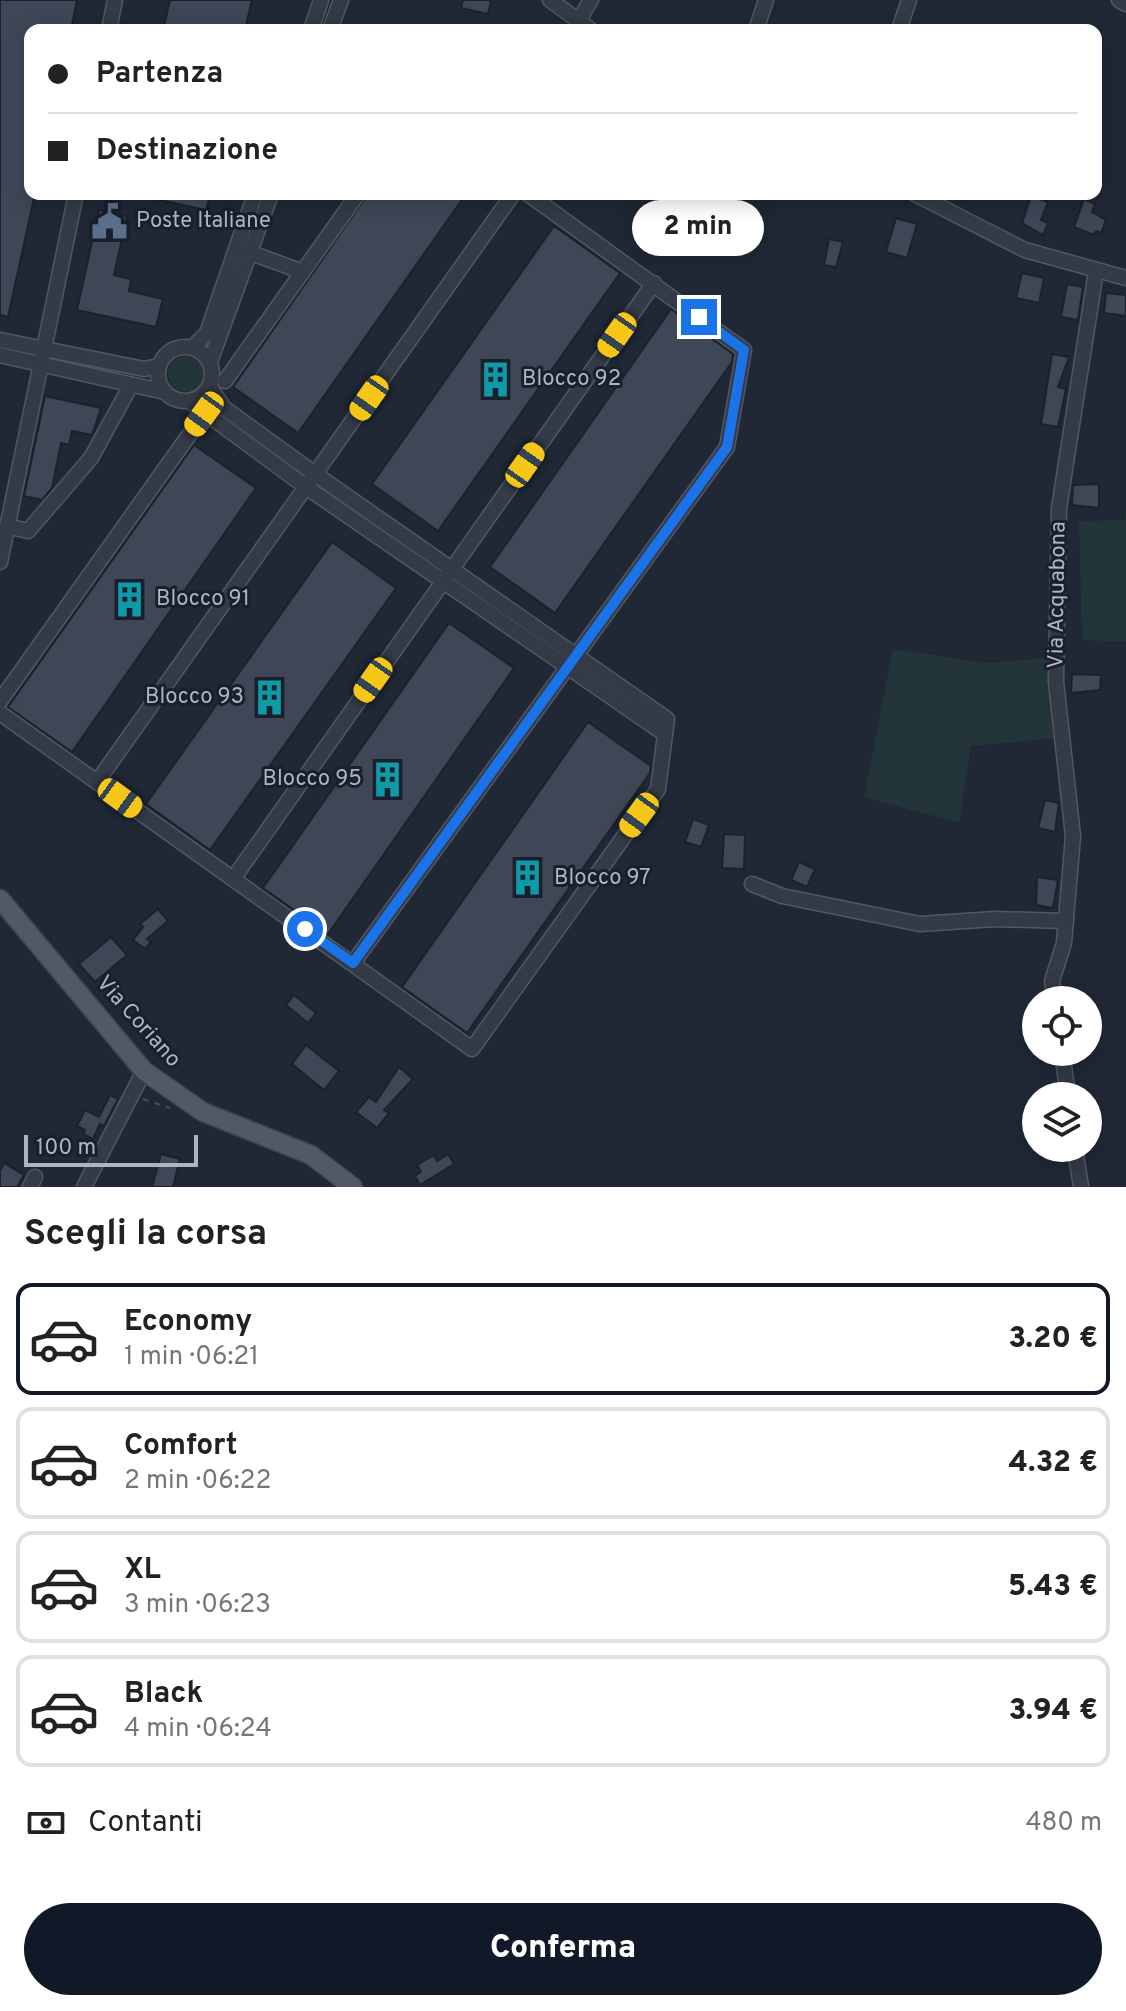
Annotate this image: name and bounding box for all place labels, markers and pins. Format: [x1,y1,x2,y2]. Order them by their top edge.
public building icon: Poste Italiane [91,202,129,240]
place label: Poste Italiane [136,208,271,235]
building icon: Blocco 92 [477,360,515,398]
place label: Blocco 92 [522,366,621,393]
building icon: Blocco 91 [111,580,149,618]
place label: Blocco 91 [156,586,250,613]
building icon: Blocco 93 [251,678,289,716]
place label: Blocco 93 [145,684,244,711]
building icon: Blocco 95 [369,760,407,798]
place label: Blocco 95 [263,766,362,793]
building icon: Blocco 97 [509,859,547,897]
place label: Blocco 97 [554,865,651,892]

